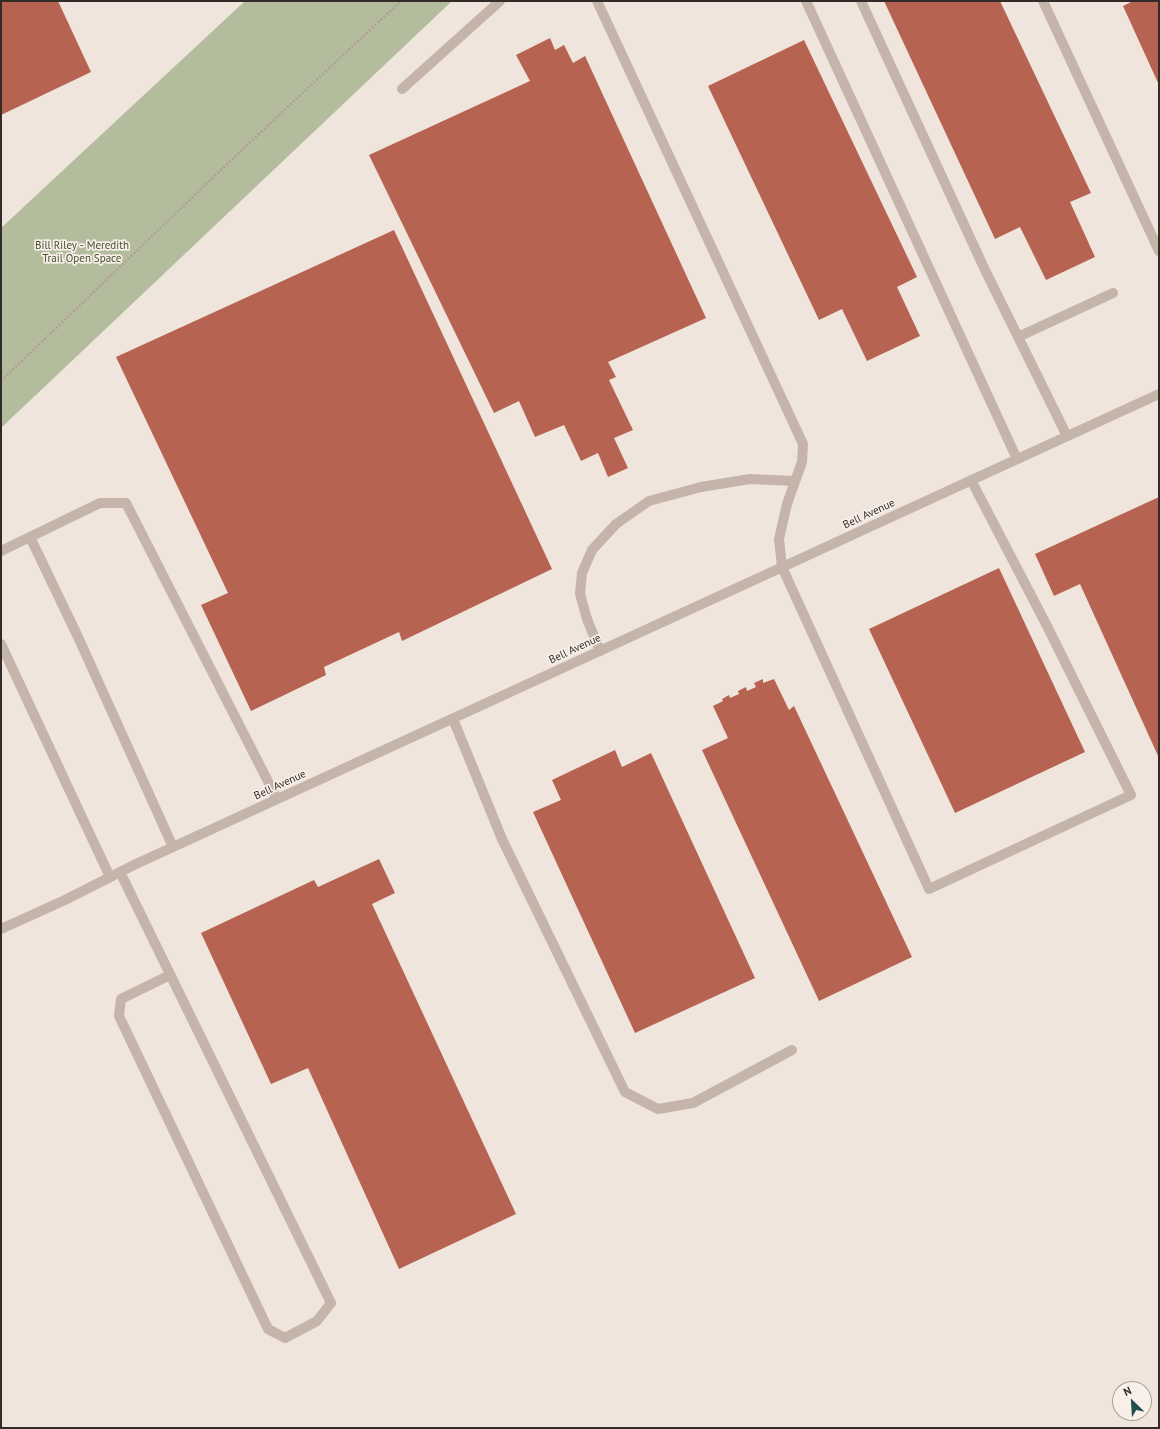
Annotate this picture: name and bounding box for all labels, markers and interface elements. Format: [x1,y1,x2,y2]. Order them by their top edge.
park label: Bill Riley - Meredith Trail Open Space [35,239,129,265]
street label: Bell Avenue [841,496,897,532]
street label: Bell Avenue [547,631,603,667]
street label: Bell Avenue [252,767,308,803]
north arrow [1112,1381,1152,1421]
text: N [1121,1383,1134,1399]

